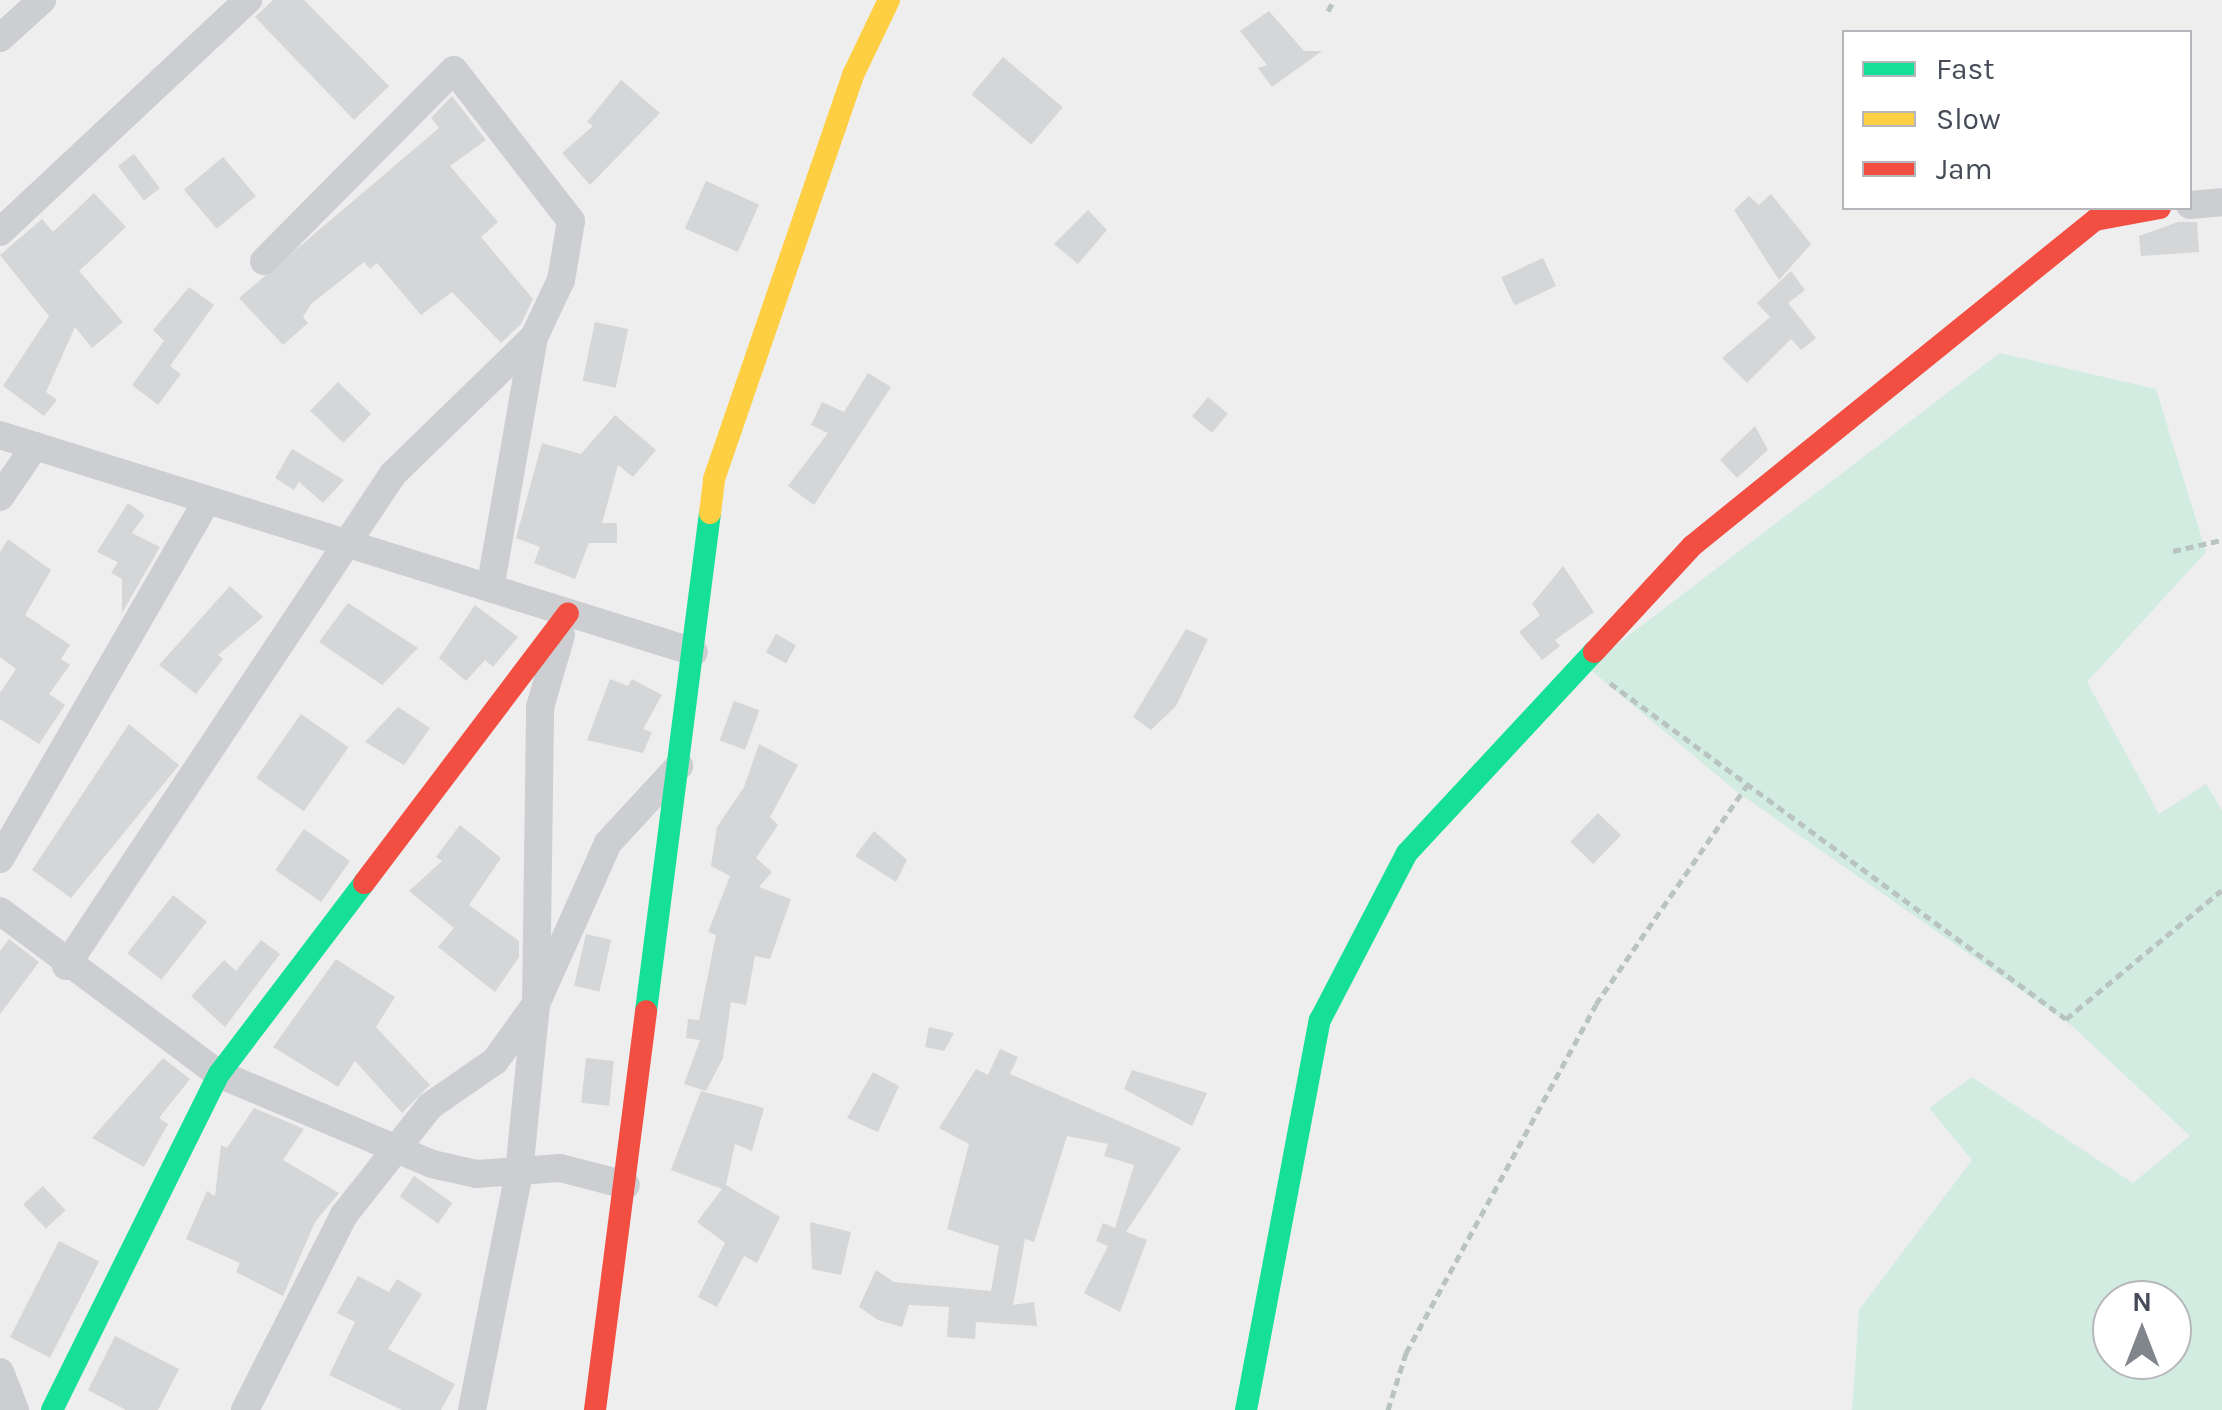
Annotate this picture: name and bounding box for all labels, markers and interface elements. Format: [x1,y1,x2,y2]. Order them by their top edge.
legend [1842,30,2192,210]
text: Fast [1936,51,1995,87]
text: Slow [1936,101,2001,137]
text: Jam [1936,151,1993,187]
north arrow [2092,1280,2192,1380]
text: N [2132,1285,2152,1318]

